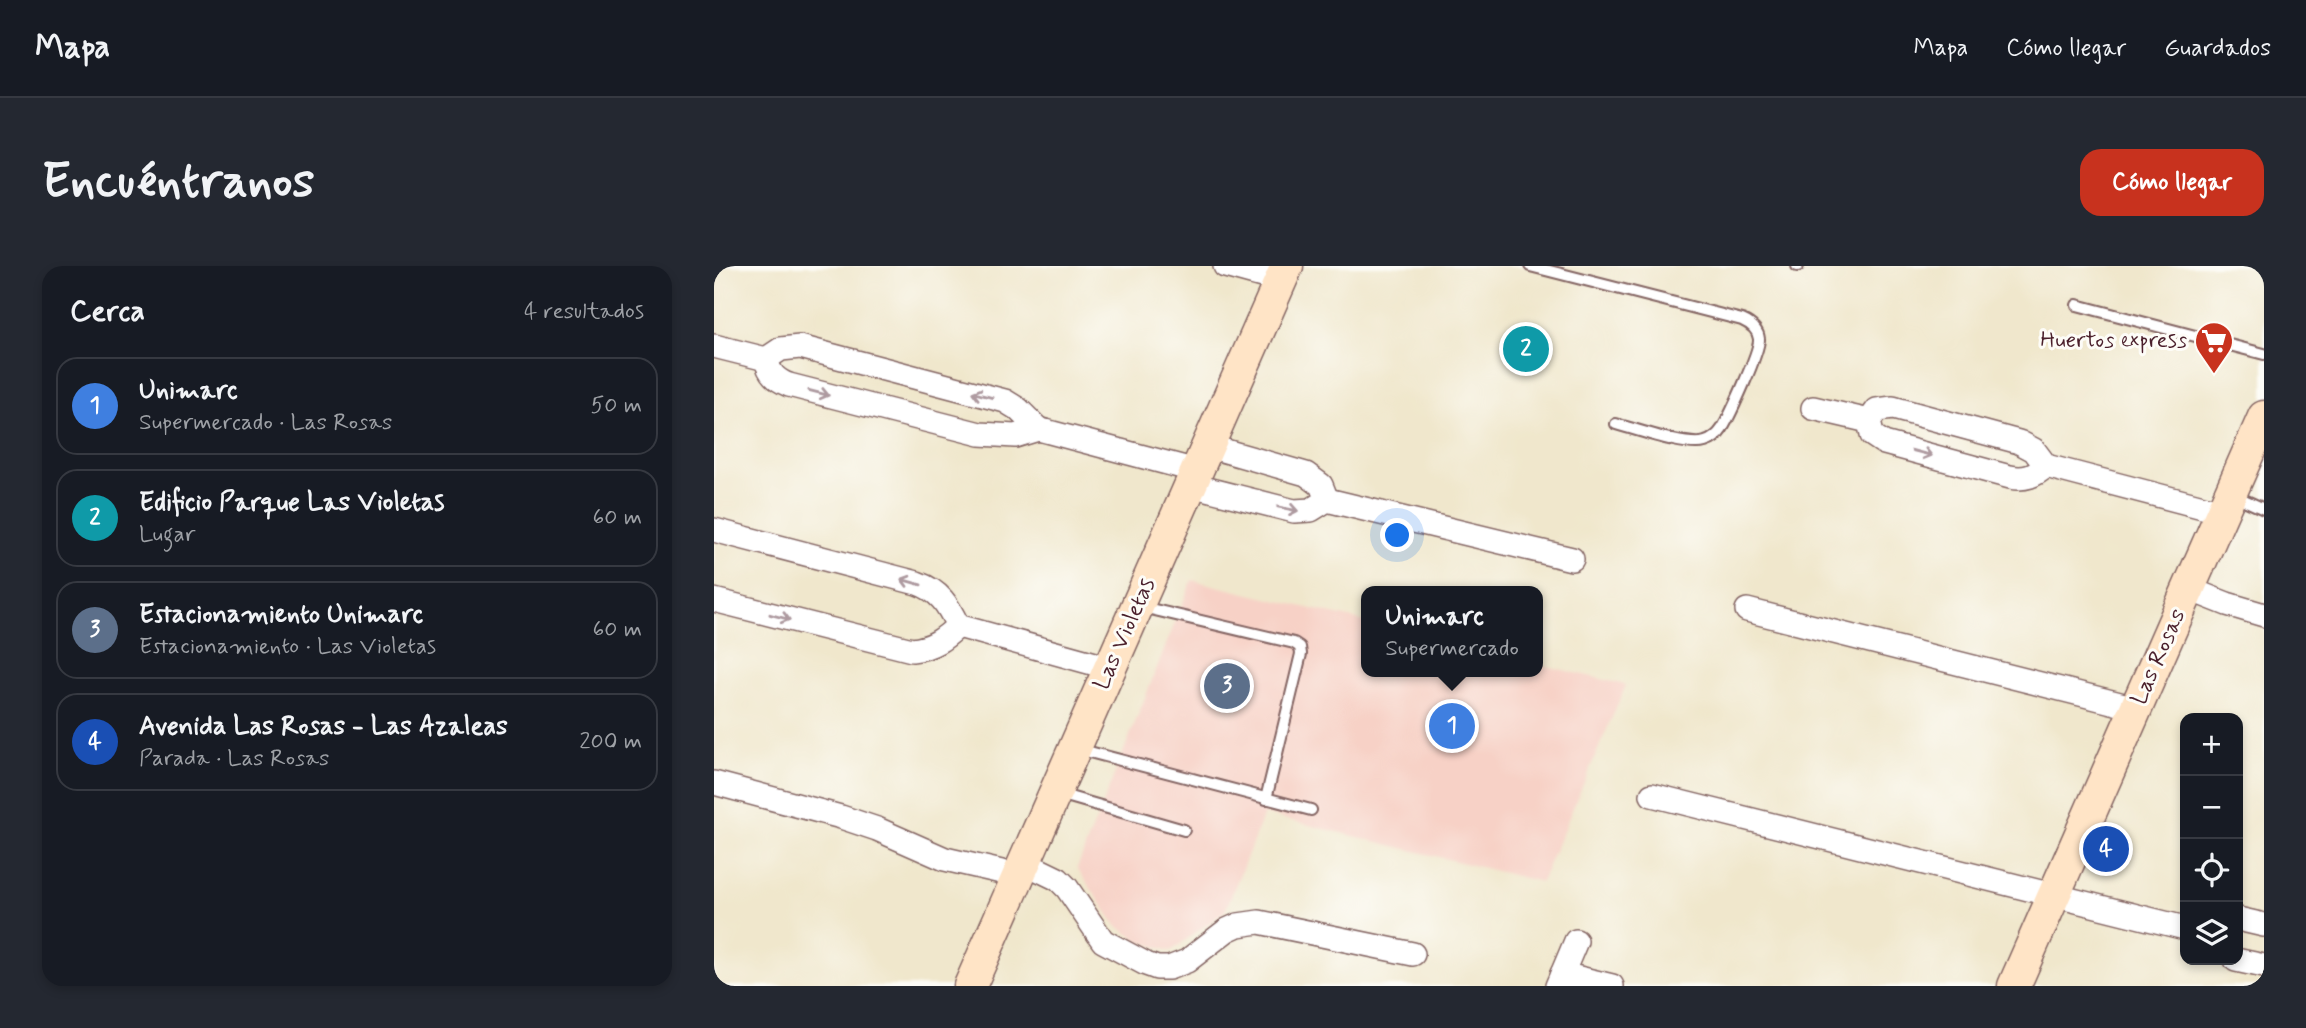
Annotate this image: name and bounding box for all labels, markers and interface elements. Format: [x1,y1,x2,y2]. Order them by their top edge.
text: Mapa [35,26,110,70]
text: Mapa [1913,33,1968,64]
text: Cómo llegar [2006,33,2126,64]
text: Guardados [2164,33,2271,64]
button: Cómo llegar [2080,149,2264,216]
text: Encuéntranos [42,150,314,215]
text: Cerca [70,292,145,331]
text: 4 resultados [524,297,644,327]
supermarket icon: Huertos express [2193,320,2235,375]
pin: 2 [1503,323,1549,375]
place label: Huertos express [2040,326,2187,356]
text: Unimarc [139,374,238,408]
one-way arrow [807,387,830,400]
one-way arrow [971,387,993,400]
text: 1 [90,391,100,421]
text: 50 m [591,391,642,421]
text: Supermercado · Las Rosas [139,408,392,438]
one-way arrow [1911,448,1933,461]
text: Edificio Parque Las Violetas [139,486,444,520]
text: 2 [89,503,101,533]
text: 60 m [593,503,642,533]
one-way arrow [1276,503,1299,517]
your location [1380,518,1414,552]
text: Lugar [139,520,196,550]
street label: Las Violetas [1087,573,1163,695]
one-way arrow [900,574,922,587]
popup [1361,586,1543,677]
text: Estacionamiento Unimarc [139,598,423,632]
text: Unimarc [1385,600,1484,634]
street label: Las Rosas [2125,604,2193,710]
one-way arrow [768,611,791,624]
text: 3 [90,615,100,645]
text: 60 m [593,615,642,645]
text: Estacionamiento · Las Violetas [139,632,436,662]
text: Supermercado [1385,634,1519,664]
pin: 3 [1204,660,1250,712]
pin: 1 [1429,700,1475,752]
text: Avenida Las Rosas - Las Azaleas [139,710,508,744]
map controls [2180,713,2243,965]
button: + [2180,713,2243,776]
text: 4 [88,727,102,757]
text: 200 m [579,727,642,757]
text: Parada · Las Rosas [139,744,329,774]
button: − [2180,776,2243,839]
pin: 4 [2083,823,2129,875]
button: locate [2180,839,2243,902]
button: layers [2180,902,2243,965]

